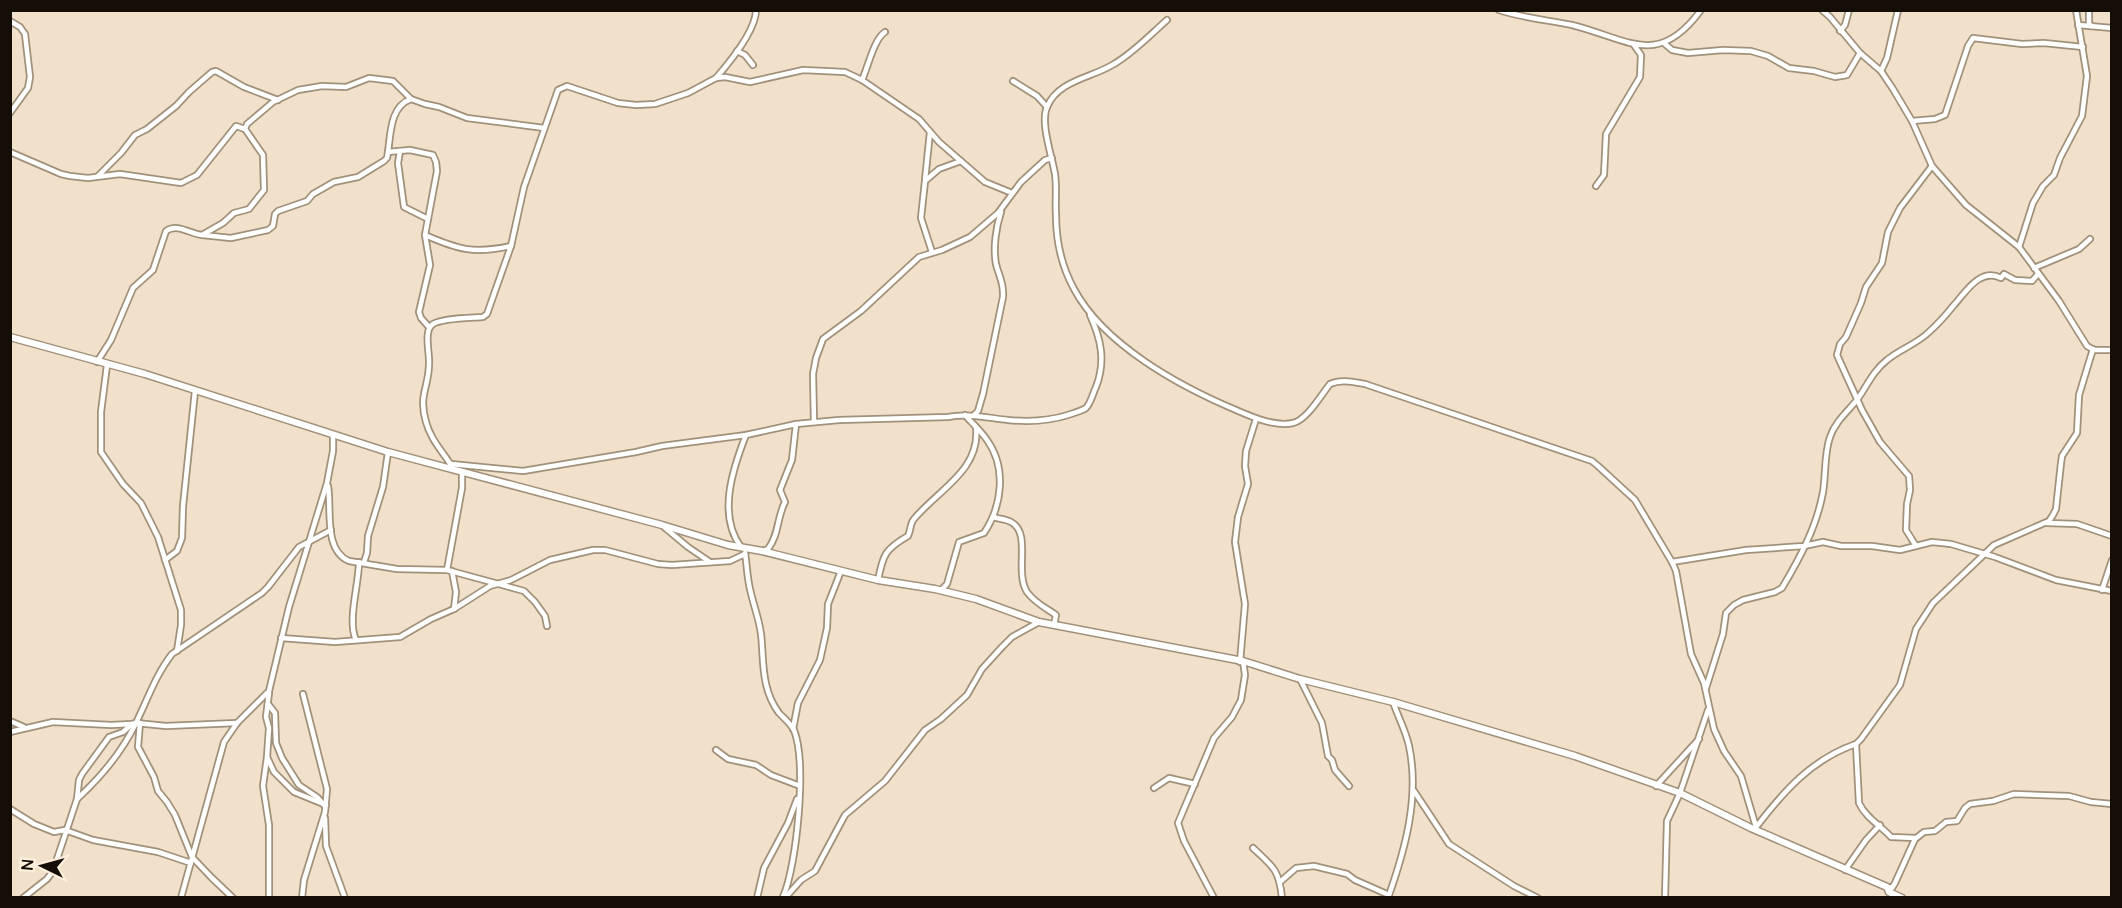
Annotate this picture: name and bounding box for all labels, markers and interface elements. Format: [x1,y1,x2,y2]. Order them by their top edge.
north arrow [12,836,72,896]
text: N [16,858,39,871]

